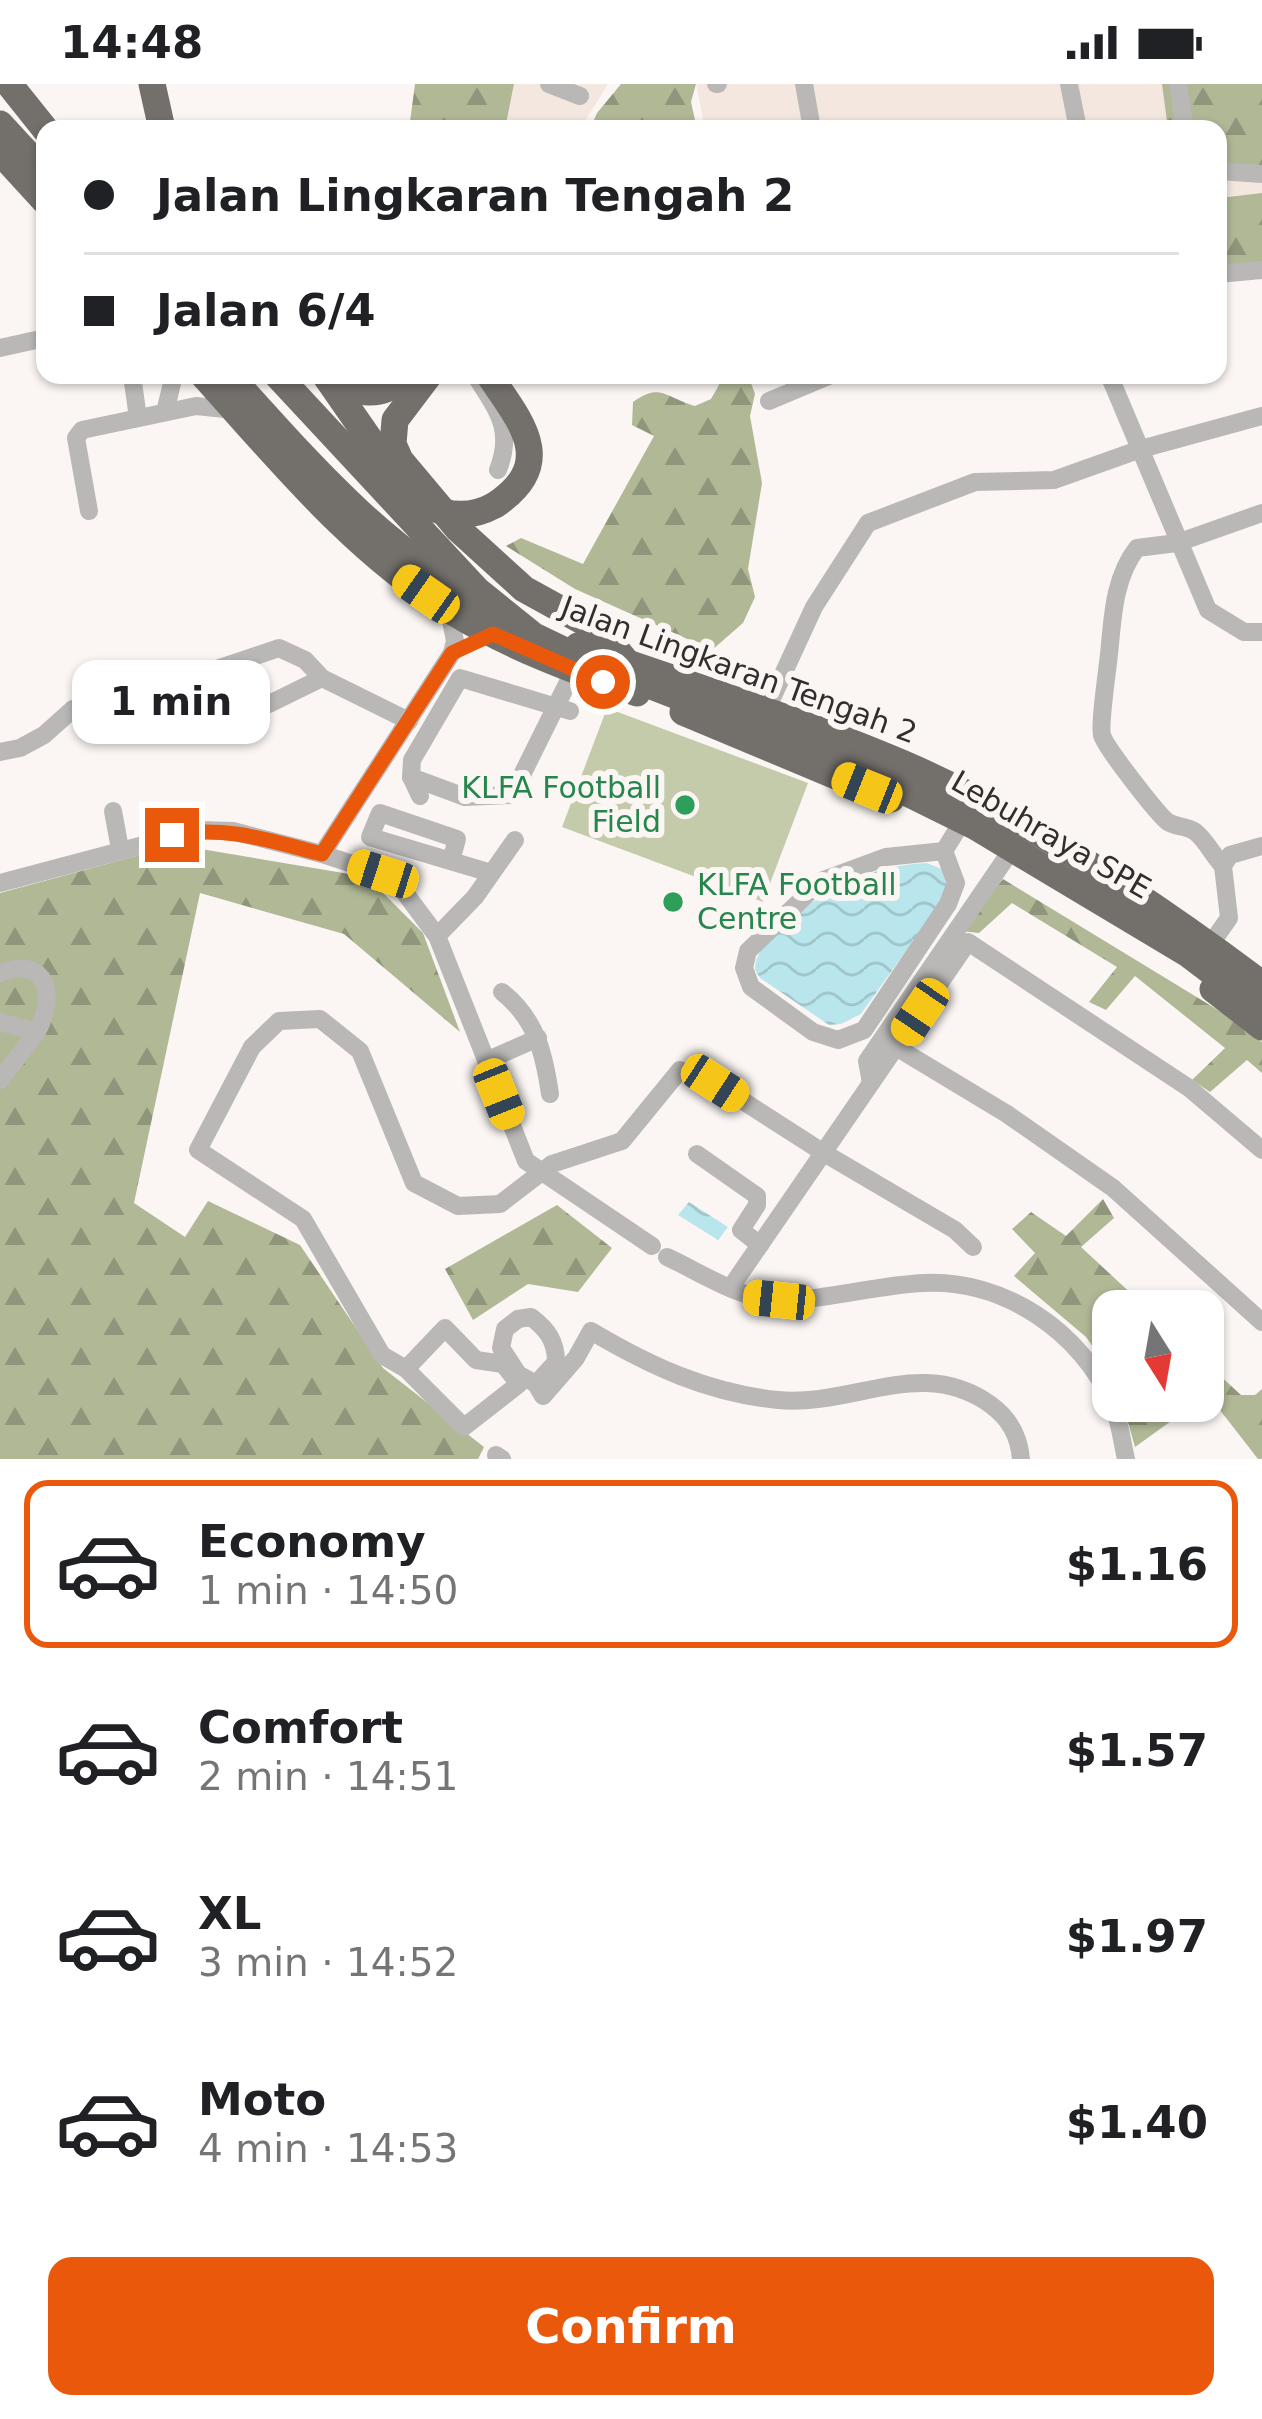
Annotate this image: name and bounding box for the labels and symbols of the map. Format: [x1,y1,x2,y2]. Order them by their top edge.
car [386,559,466,629]
street label: Jalan Lingkaran Tengah 2 [555,588,922,750]
route start [576,655,630,709]
callout: 1 min [73,661,271,745]
car [827,758,907,818]
street label: Lebuhraya SPE [945,763,1157,906]
place label: KLFA Football Field [461,770,661,839]
marker: KLFA Football Field [672,792,698,818]
route end [145,808,199,862]
car [343,846,423,902]
place label: KLFA Football Centre [697,867,897,936]
marker: KLFA Football Centre [660,889,686,915]
car [885,972,955,1052]
car [675,1048,755,1118]
car [469,1054,529,1134]
car [741,1278,817,1322]
north arrow [1092,1290,1224,1422]

